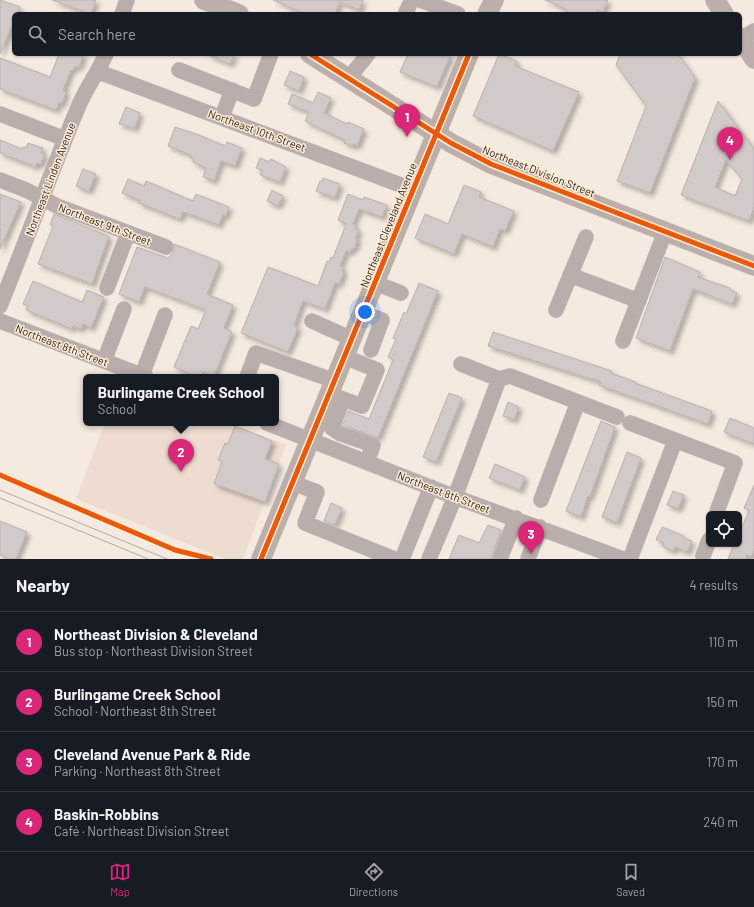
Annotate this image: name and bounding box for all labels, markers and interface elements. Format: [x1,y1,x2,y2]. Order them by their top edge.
search box [12,12,742,56]
icon: search [26,23,48,45]
text: Search here [58,25,136,43]
pin: 1 [394,104,420,137]
street label: Northeast 10th Street [207,106,307,154]
street label: Northeast Linden Avenue [22,120,78,237]
pin: 4 [717,127,743,160]
street label: Northeast Division Street [481,142,597,200]
street label: Northeast Cleveland Avenue [357,161,419,289]
street label: Northeast 9th Street [57,200,153,248]
your location [355,302,375,322]
street label: Northeast 8th Street [14,321,110,369]
popup [83,374,279,426]
text: Burlingame Creek School [98,383,264,401]
text: School [98,401,136,417]
pin: 2 [168,439,194,472]
street label: Northeast 8th Street [396,468,492,516]
map controls [706,511,742,547]
button: locate [706,511,742,547]
pin: 3 [518,521,544,554]
text: Nearby [16,575,70,595]
text: 4 results [690,577,738,593]
text: Northeast Division & Cleveland [54,625,258,643]
text: 1 [27,634,31,650]
text: 110 m [708,634,738,650]
text: Bus stop · Northeast Division Street [54,643,253,659]
text: Burlingame Creek School [54,685,220,703]
text: 2 [25,694,33,710]
text: 150 m [706,694,738,710]
text: School · Northeast 8th Street [54,703,216,719]
text: Cleveland Avenue Park & Ride [54,745,250,763]
text: 3 [25,754,33,770]
text: 170 m [707,754,738,770]
text: Parking · Northeast 8th Street [54,763,221,779]
text: Baskin-Robbins [54,805,159,823]
text: 4 [25,814,33,830]
text: 240 m [703,814,738,830]
text: Café · Northeast Division Street [54,823,229,839]
tab: Map [109,861,131,898]
tab: Directions [349,861,398,898]
tab: Saved [616,861,645,898]

